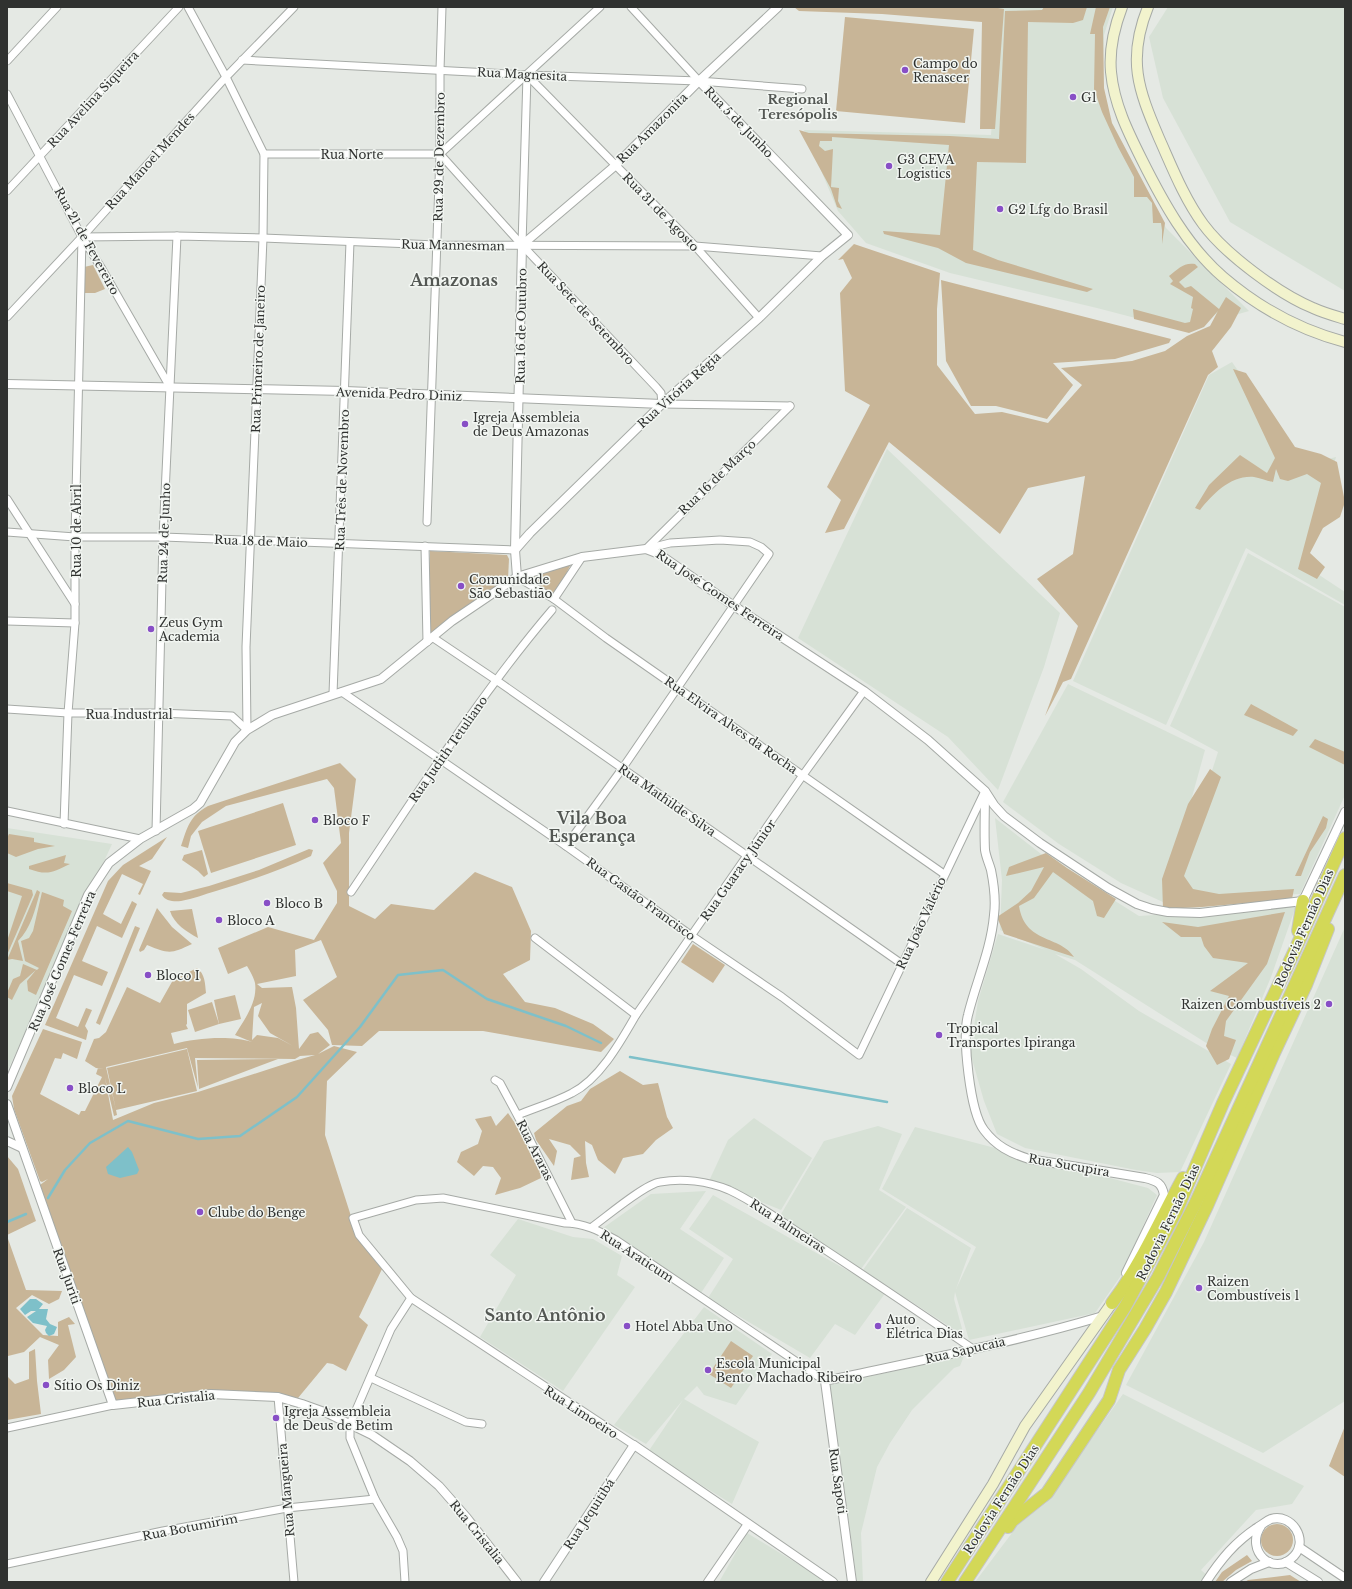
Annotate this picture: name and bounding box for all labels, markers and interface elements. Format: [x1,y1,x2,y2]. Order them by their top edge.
street label: Rua Avelina Siqueira [44,47,142,150]
place label: Campo do Renascer [913,56,978,85]
street label: Rua Magnesita [477,64,568,84]
marker: Campo do Renascer [900,65,910,75]
street label: Rua 5 de Junho [701,83,777,161]
street label: Rua Amazonita [614,89,691,166]
place label: G1 [1081,90,1097,105]
district label: Regional Teresópolis [759,91,837,123]
street label: Rua 29 de Dezembro [430,92,448,222]
marker: G1 [1068,92,1078,102]
street label: Rua Manoel Mendes [102,109,198,213]
street label: Rua Norte [321,147,384,162]
place label: G3 CEVA Logistics [897,152,955,181]
marker: G3 CEVA Logistics [884,161,894,171]
street label: Rua 31 de Agosto [620,170,702,255]
street label: Rua 21 de Fevereiro [51,185,123,297]
place label: G2 Lfg do Brasil [1008,202,1108,217]
marker: G2 Lfg do Brasil [995,204,1005,214]
street label: Rua Mannesman [401,237,505,253]
street label: Rua Sete de Setembro [534,258,638,368]
street label: Rua 16 de Outubro [512,268,530,384]
district label: Amazonas [409,270,498,290]
street label: Rua Primeiro de Janeiro [248,284,268,433]
street label: Rua Vitória Régia [634,348,724,431]
street label: Avenida Pedro Diniz [335,384,463,404]
street label: Rua Três de Novembro [332,409,352,551]
place label: Igreja Assembleia de Deus Amazonas [473,410,589,439]
marker: Igreja Assembleia de Deus Amazonas [460,419,470,429]
street label: Rua 16 de Março [675,436,759,518]
street label: Rua 24 de Junho [155,482,173,584]
street label: Rua 10 de Abril [69,484,84,578]
street label: Rua 18 de Maio [214,532,308,550]
street label: Rua José Gomes Ferreira [653,546,787,644]
place label: Comunidade São Sebastião [469,572,553,601]
marker: Comunidade São Sebastião [456,581,466,591]
place label: Zeus Gym Academia [158,615,223,644]
marker: Zeus Gym Academia [146,624,156,634]
street label: Rua Elvira Alves da Rocha [662,673,801,777]
street label: Rua Judith Tetuliano [406,693,491,805]
street label: Rua Industrial [85,707,173,722]
street label: Rua Mathilde Silva [615,761,719,840]
district label: Vila Boa Esperança [548,808,636,846]
place label: Bloco F [323,813,370,828]
marker: Bloco F [310,815,320,825]
street label: Rua Guaracy Júnior [697,816,779,924]
street label: Rua Gastão Francisco [583,854,699,944]
street label: Rodovia Fernão Dias [1271,867,1337,989]
street label: Rua João Valério [893,874,949,972]
street label: Rua José Gomes Ferreira [25,888,99,1034]
place label: Bloco B [275,896,323,911]
marker: Bloco B [262,898,272,908]
place label: Bloco A [227,913,275,928]
marker: Bloco A [214,915,224,925]
place label: Bloco I [156,968,200,983]
marker: Bloco I [143,970,153,980]
place label: Raizen Combustíveis 2 [1181,997,1321,1012]
marker: Raizen Combustíveis 2 [1324,999,1334,1009]
place label: Tropical Transportes Ipiranga [947,1021,1076,1050]
marker: Tropical Transportes Ipiranga [934,1030,944,1040]
place label: Bloco L [78,1081,126,1096]
marker: Bloco L [65,1083,75,1093]
street label: Rua Araras [513,1117,557,1183]
street label: Rua Sucupira [1027,1150,1111,1180]
street label: Rodovia Fernão Dias [1133,1161,1203,1283]
street label: Rua Palmeiras [747,1196,829,1256]
place label: Clube do Benge [208,1205,306,1220]
marker: Clube do Benge [195,1207,205,1217]
street label: Rua Araticum [597,1227,677,1285]
street label: Rua Juriti [50,1246,84,1306]
place label: Raizen Combustíveis 1 [1207,1274,1300,1303]
marker: Raizen Combustíveis 1 [1194,1283,1204,1293]
district label: Santo Antônio [485,1305,605,1325]
place label: Auto Elétrica Dias [885,1312,963,1341]
place label: Hotel Abba Uno [635,1319,733,1334]
marker: Hotel Abba Uno [622,1321,632,1331]
marker: Auto Elétrica Dias [873,1321,883,1331]
street label: Rua Sapucaia [923,1333,1007,1367]
place label: Escola Municipal Bento Machado Ribeiro [716,1356,863,1385]
marker: Escola Municipal Bento Machado Ribeiro [703,1365,713,1375]
place label: Sítio Os Diniz [54,1378,140,1393]
marker: Sítio Os Diniz [41,1380,51,1390]
street label: Rua Limoeiro [541,1382,621,1442]
street label: Rua Cristalia [136,1387,216,1411]
place label: Igreja Assembleia de Deus de Betim [284,1404,393,1433]
marker: Igreja Assembleia de Deus de Betim [271,1413,281,1423]
street label: Rodovia Fernão Dias [960,1441,1042,1557]
street label: Rua Mangueira [274,1442,298,1537]
street label: Rua Sapoti [826,1447,850,1515]
street label: Rua Jequitibá [560,1475,618,1552]
street label: Rua Cristalia [447,1497,508,1567]
street label: Rua Botumirim [141,1510,239,1544]

